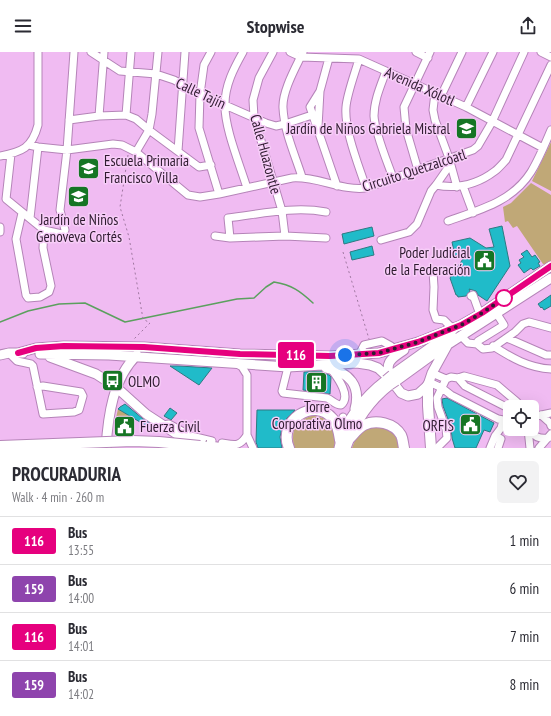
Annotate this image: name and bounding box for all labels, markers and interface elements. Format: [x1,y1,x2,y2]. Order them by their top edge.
icon: menu [12,15,34,37]
text: Stopwise [247,15,304,38]
icon: share [517,15,539,37]
street label: Avenida Xólotl [382,62,458,110]
street label: Calle Tajín [173,73,229,113]
street label: Calle Huazontle [246,112,286,196]
school or university icon: Jardín de Niños Gabriela Mistral [453,115,479,141]
place label: Jardín de Niños Gabriela Mistral [286,119,450,138]
street label: Circuito Quetzalcóatl [360,144,469,196]
place label: Escuela Primaria Francisco Villa [104,151,189,187]
school or university icon: Escuela Primaria Francisco Villa [75,156,101,182]
school or university icon: Jardín de Niños Genoveva Cortés [66,183,92,209]
place label: Jardín de Niños Genoveva Cortés [36,210,122,246]
place label: Poder Judicial de la Federación [385,243,470,279]
public building icon: Poder Judicial de la Federación [472,248,498,274]
unlabelled marker [495,289,513,307]
line badge: 116 [273,342,319,368]
your location [335,345,355,365]
text: 116 [286,346,306,364]
bus stop icon: OLMO [99,368,125,394]
building icon: Torre Corporativa Olmo [304,370,330,396]
place label: OLMO [128,372,160,391]
place label: Torre Corporativa Olmo [272,397,362,433]
map controls [503,400,539,436]
button: locate [503,400,539,436]
public building icon: ORFIS [457,412,483,438]
public building icon: Fuerza Civil [112,413,138,439]
place label: ORFIS [422,416,454,435]
place label: Fuerza Civil [140,417,201,436]
button: heart [497,461,539,503]
text: PROCURADURIA [12,462,121,486]
text: Walk · 4 min · 260 m [12,489,104,506]
text: Bus [68,523,87,542]
text: 1 min [509,531,539,550]
text: 116 [24,532,44,550]
text: 13:55 [68,542,94,559]
text: Bus [68,571,87,590]
text: 6 min [509,579,539,598]
text: 159 [24,580,44,598]
text: 14:00 [68,590,94,607]
text: Bus [68,619,87,638]
text: 7 min [510,627,539,646]
text: 116 [24,628,44,646]
text: 14:01 [68,638,94,655]
text: Bus [68,667,87,686]
text: 8 min [509,675,539,694]
text: 159 [24,676,44,694]
text: 14:02 [68,686,94,703]

